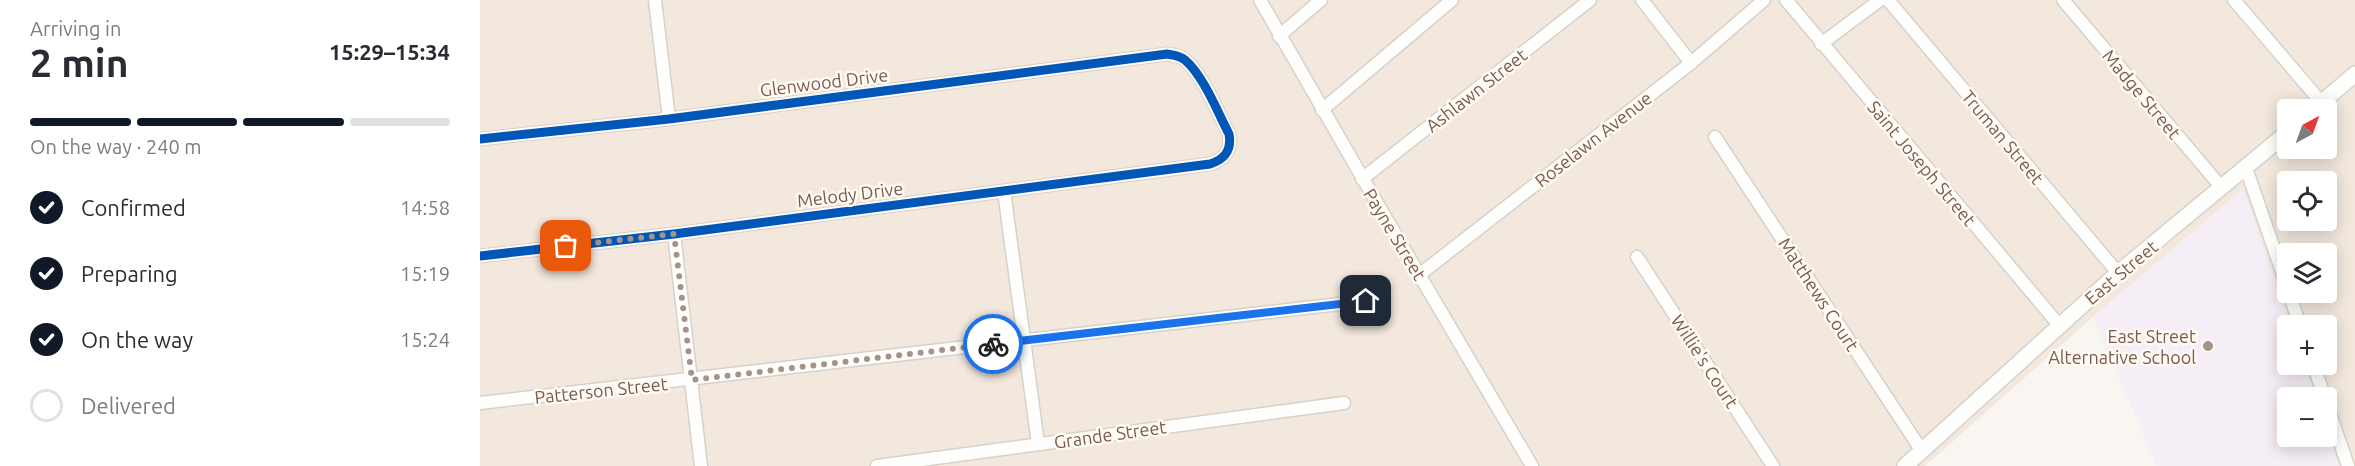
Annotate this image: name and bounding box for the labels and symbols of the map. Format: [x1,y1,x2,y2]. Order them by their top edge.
street label: Ashlawn Street [1422,44,1530,136]
street label: Madge Street [2099,45,2185,143]
street label: Glenwood Drive [759,64,889,100]
street label: Truman Street [1958,86,2048,188]
street label: Roselawn Avenue [1531,87,1655,191]
street label: Saint Joseph Street [1864,96,1980,230]
north arrow [2277,99,2337,159]
street label: Melody Drive [796,178,904,210]
street label: Payne Street [1360,185,1430,283]
pin [540,220,591,271]
street label: Matthews Court [1775,234,1863,354]
street label: East Street [2081,236,2161,308]
pin [1340,275,1391,326]
street label: Willie's Court [1668,311,1742,411]
courier [963,314,1023,374]
place label: East Street Alternative School [2048,326,2196,367]
marker: East Street Alternative School [2201,339,2215,353]
street label: Patterson Street [533,373,669,407]
street label: Grande Street [1053,416,1167,452]

